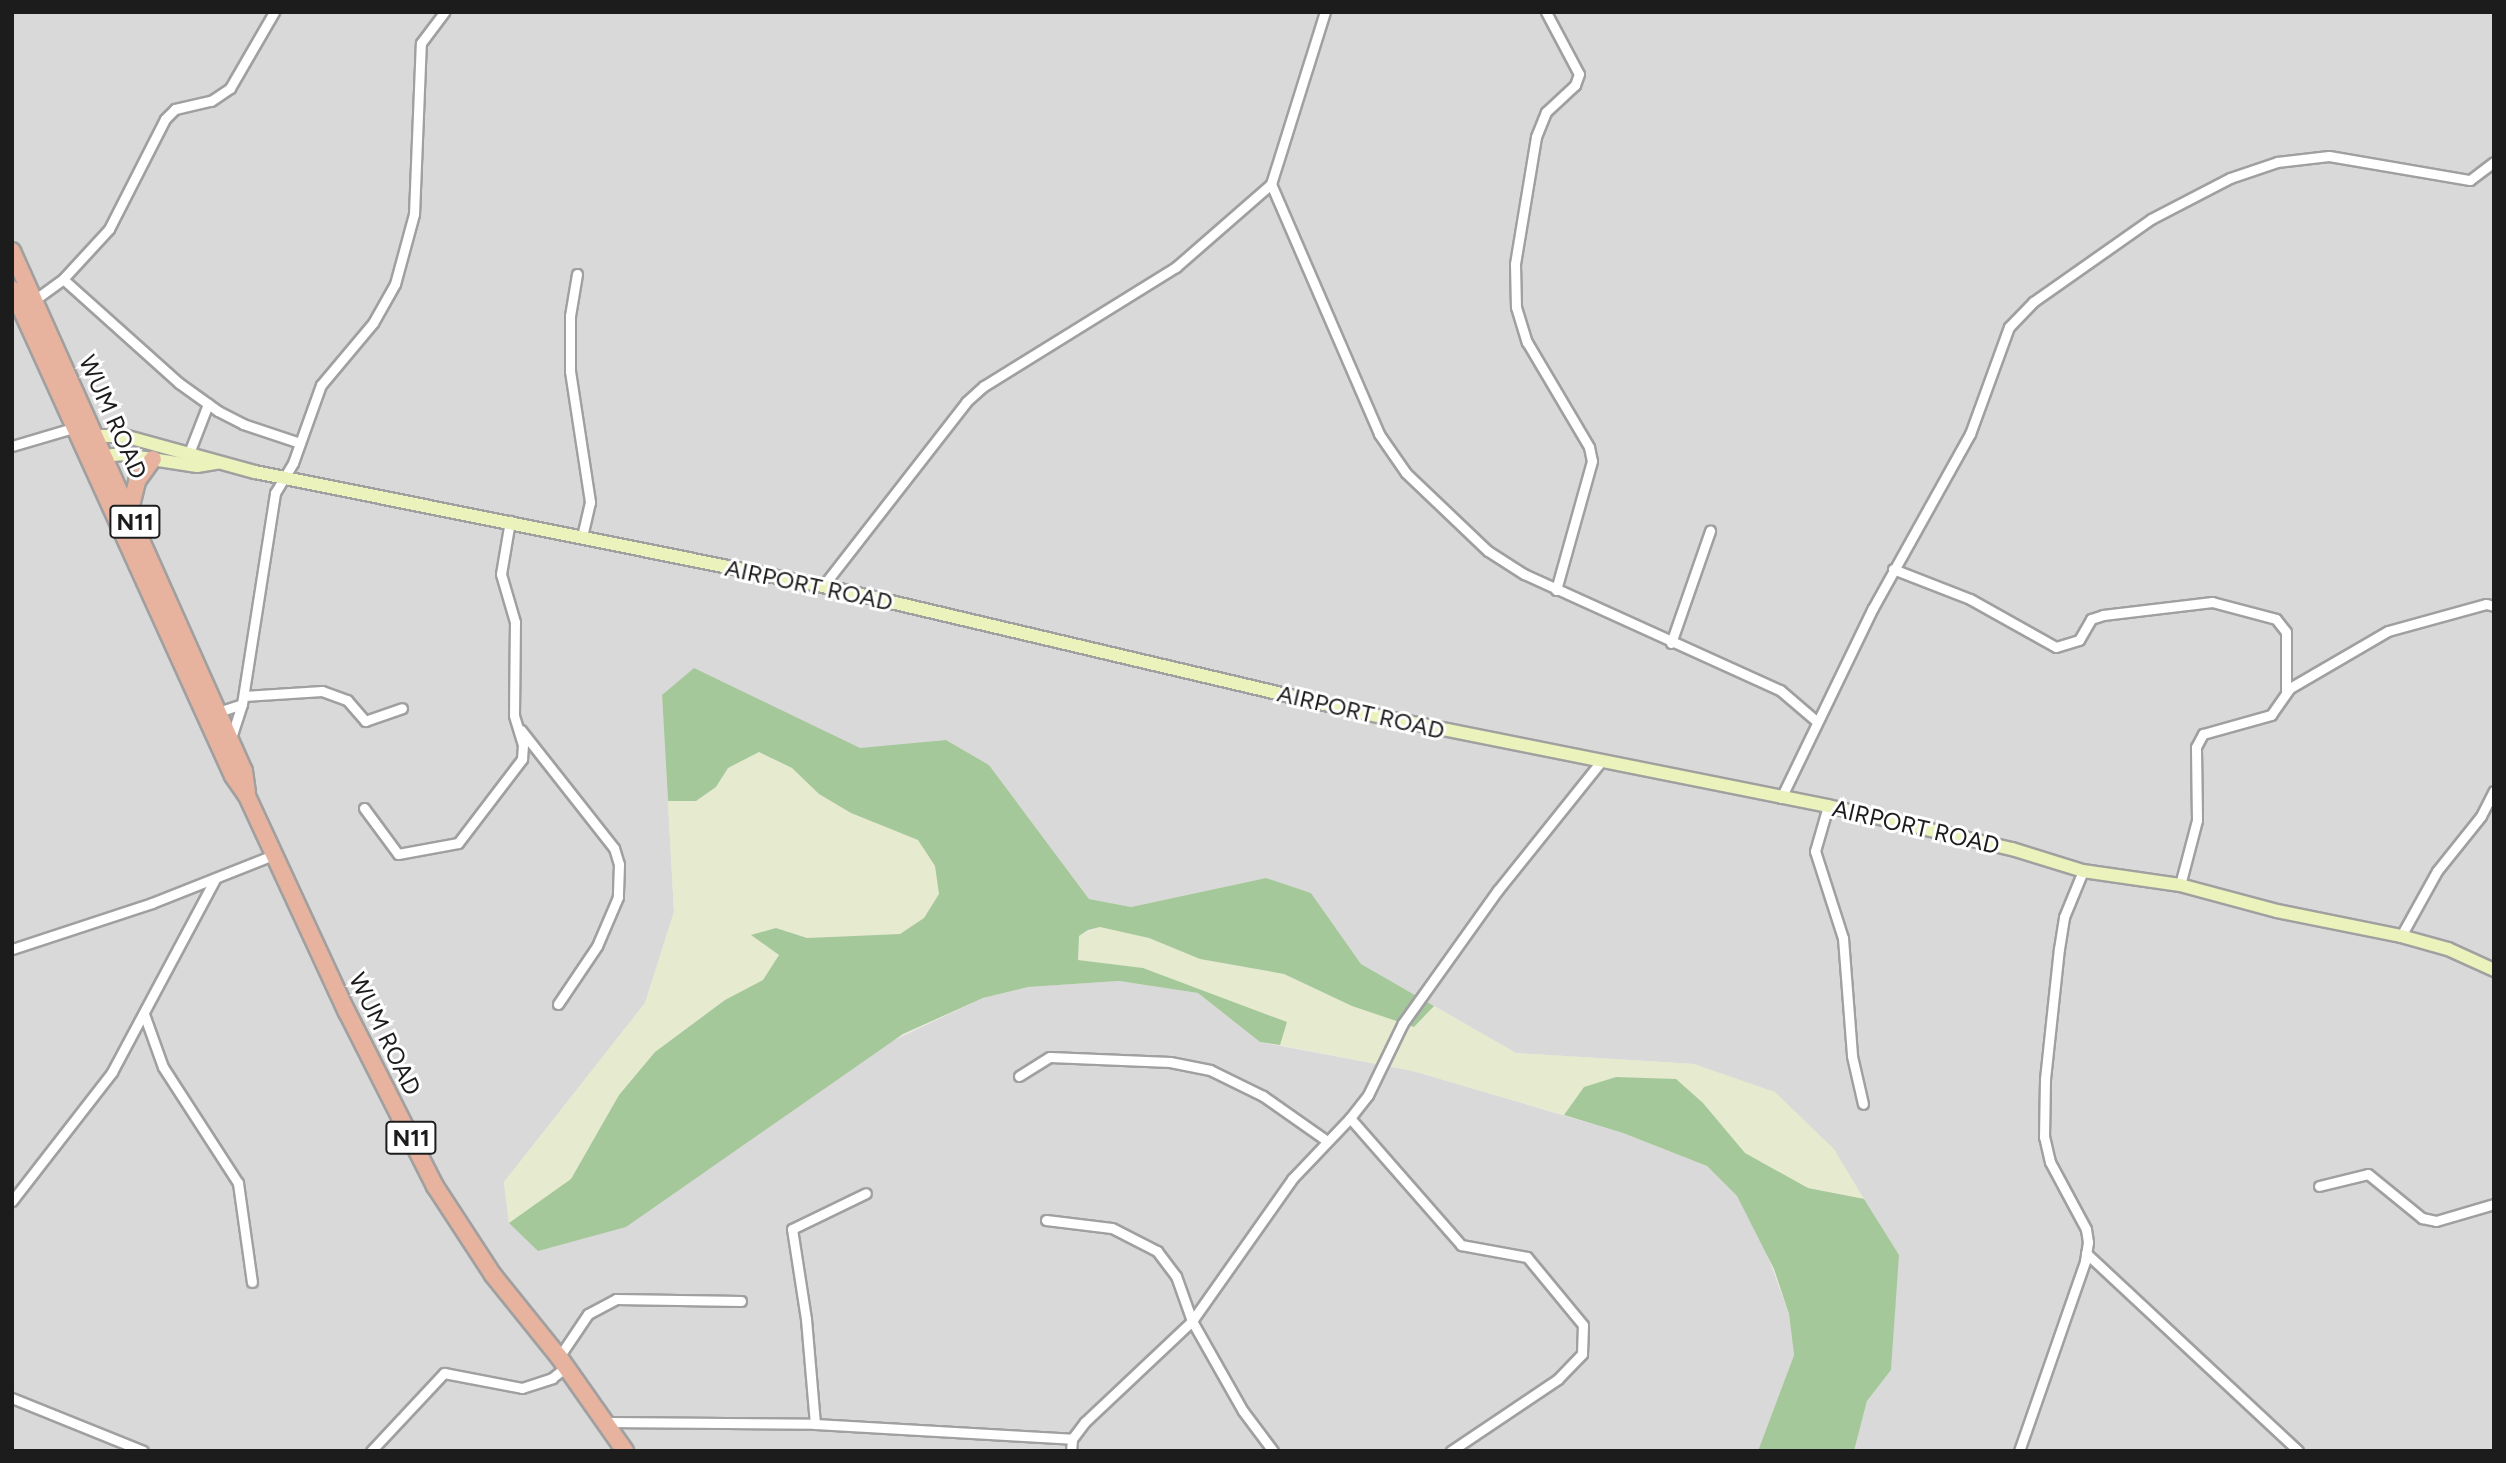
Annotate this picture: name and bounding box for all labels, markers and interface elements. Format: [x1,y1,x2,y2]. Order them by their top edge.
street label: WUM ROAD [73,351,153,483]
road number: N11 [109,502,161,542]
street label: AIRPORT ROAD [722,553,896,617]
street label: AIRPORT ROAD [1275,679,1447,745]
street label: AIRPORT ROAD [1830,794,2002,860]
street label: WUM ROAD [343,968,427,1100]
road number: N11 [385,1119,437,1158]

